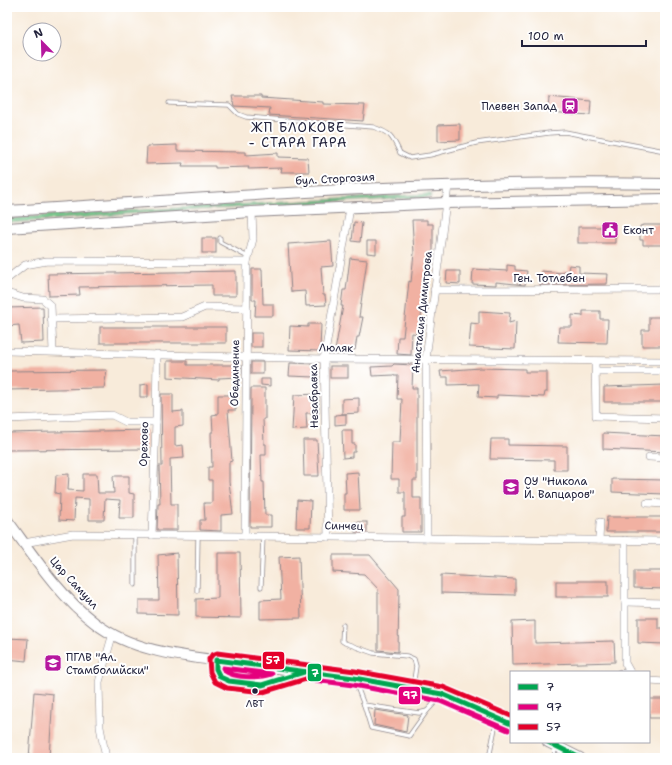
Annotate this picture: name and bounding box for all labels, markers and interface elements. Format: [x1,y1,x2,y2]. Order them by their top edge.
north arrow [22,22,62,62]
scale bar [522,22,646,48]
text: N [31,25,45,42]
text: 100 m [528,28,564,44]
station icon: Плевен Запад [560,96,580,116]
place label: Плевен Запад [482,99,557,114]
district label: ЖП БЛОКОВЕ - СТАРА ГАРА [249,119,347,151]
street label: бул. Сторгозия [295,169,375,189]
public building icon: Еконт [600,220,620,240]
place label: Еконт [623,223,654,238]
street label: Анастасия Димитрова [408,250,436,374]
street label: Ген. Тотлебен [513,271,585,286]
street label: Обединение [227,339,243,407]
street label: Люляк [319,340,354,356]
street label: Незабравка [306,363,322,428]
street label: Орехово [136,421,152,467]
place label: ОУ "Никола Й. Вапцаров" [524,474,595,502]
school or university icon: ОУ "Никола Й. Вапцаров" [501,477,521,497]
street label: Синчец [324,518,364,534]
street label: Цар Самуил [46,553,102,613]
place label: ПГЛВ "Ал. Стамболийски" [66,650,149,678]
line badge: 57 [262,651,285,670]
school or university icon: ПГЛВ "Ал. Стамболийски" [43,653,63,673]
text: 57 [266,653,281,668]
line badge: 7 [307,663,322,682]
text: 7 [311,666,319,681]
legend [510,671,650,743]
text: 7 [546,679,554,695]
marker: ЛВТ [250,686,260,696]
line badge: 97 [398,686,421,705]
text: 97 [402,688,418,703]
place label: ЛВТ [246,697,264,710]
text: 97 [546,699,562,715]
text: 57 [546,719,561,735]

